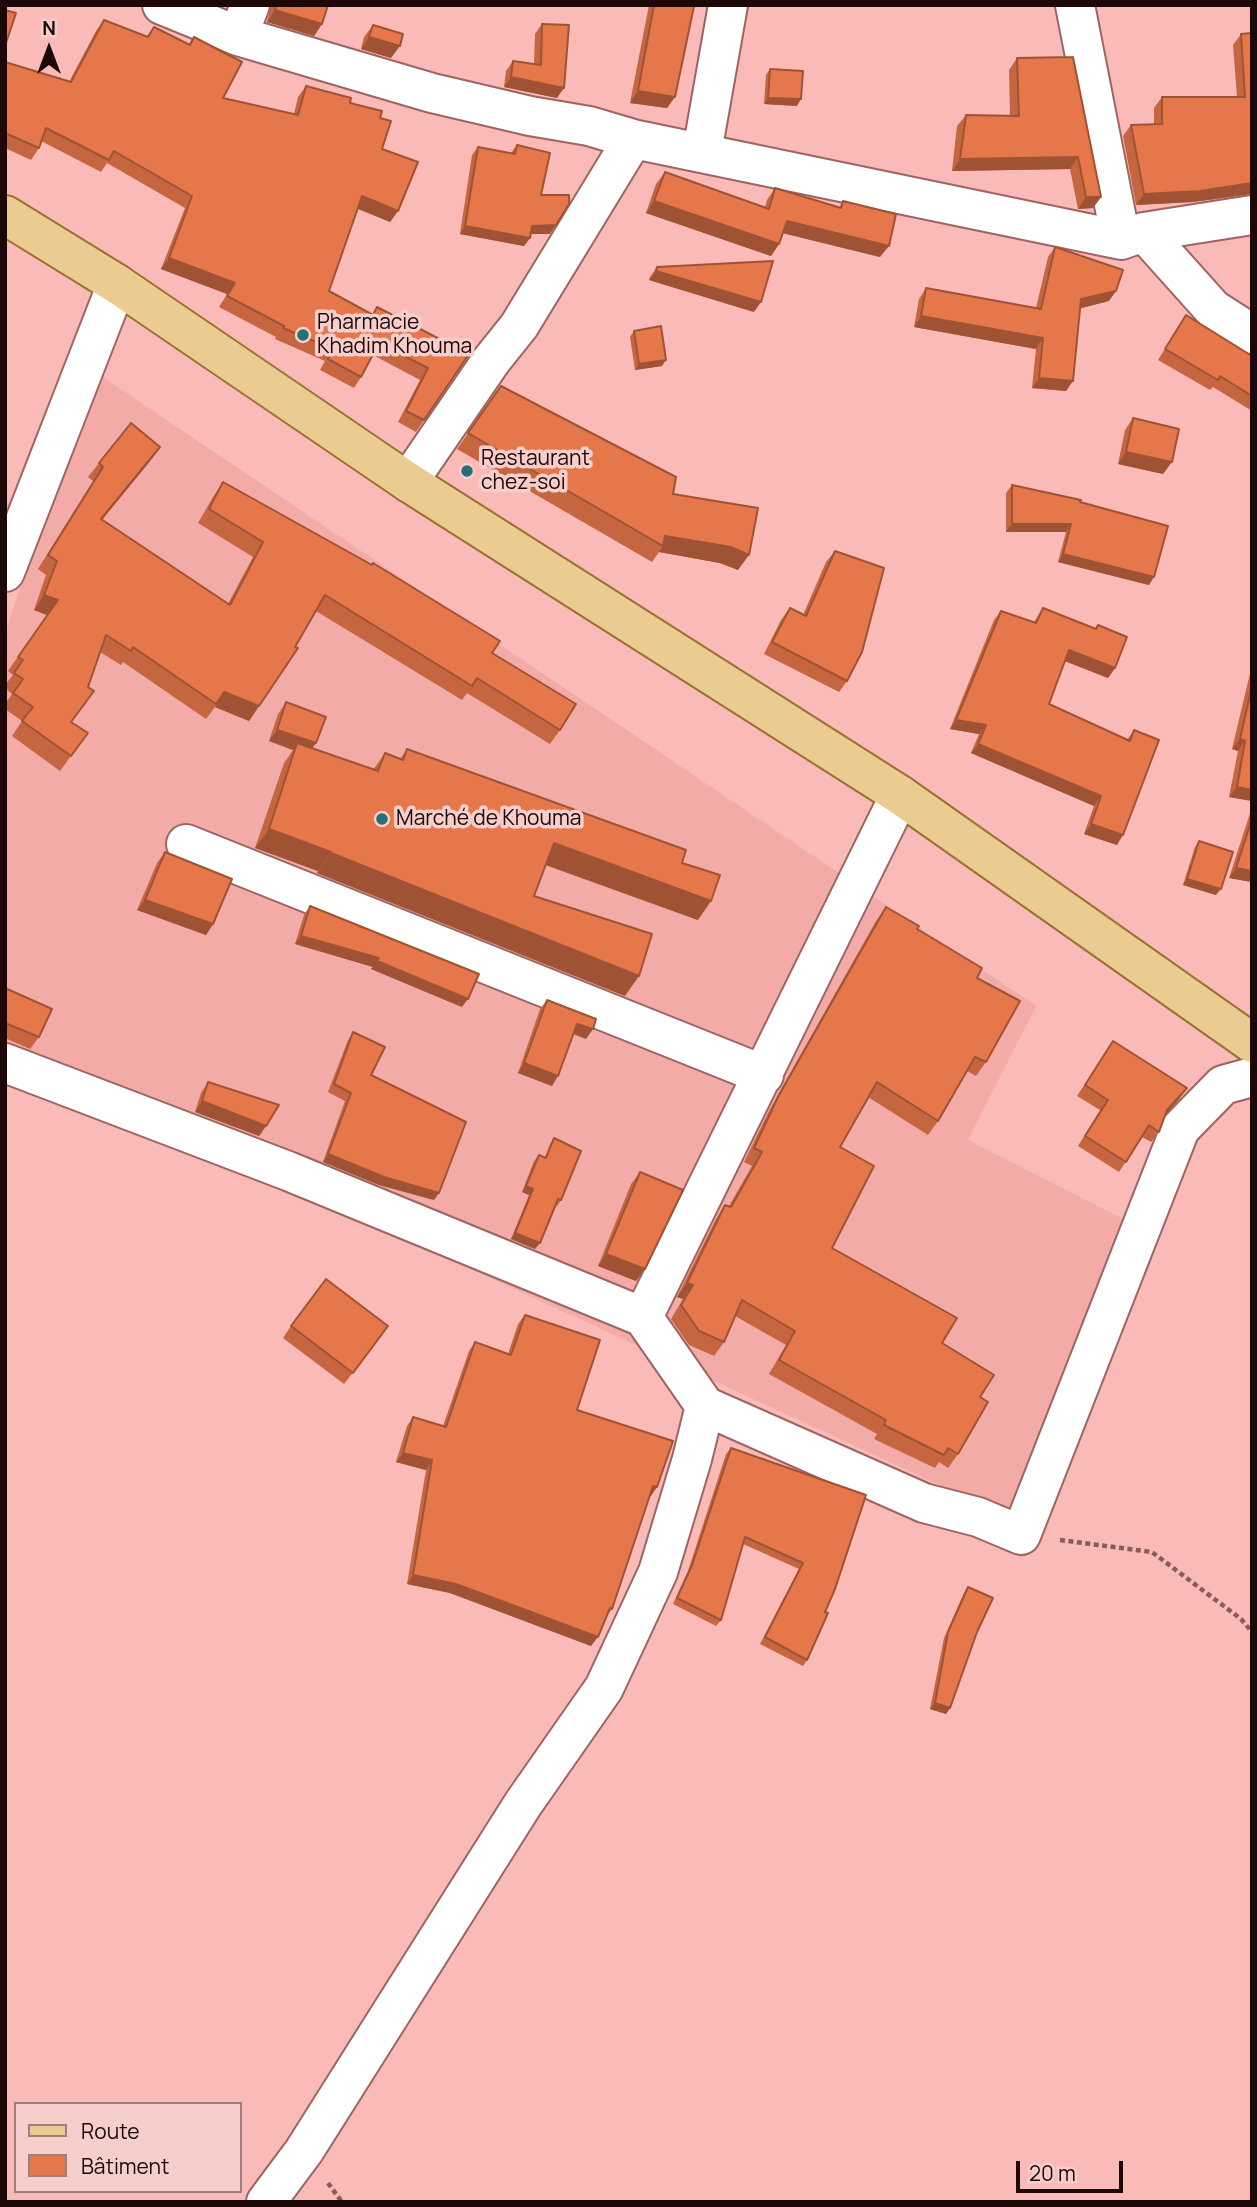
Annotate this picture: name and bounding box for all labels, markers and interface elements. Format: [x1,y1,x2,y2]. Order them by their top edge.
north arrow [14,14,84,84]
text: N [42,15,56,41]
place label: Pharmacie Khadim Khouma [317,310,472,360]
marker: Pharmacie Khadim Khouma [295,327,311,343]
place label: Restaurant chez-soi [481,446,590,496]
marker: Restaurant chez-soi [459,463,475,479]
place label: Marché de Khouma [396,806,581,832]
marker: Marché de Khouma [374,811,390,827]
legend [14,2102,242,2193]
text: Route [81,2117,139,2145]
scale bar [1019,2148,1126,2192]
text: Bâtiment [81,2152,169,2180]
text: 20 m [1029,2159,1076,2187]

